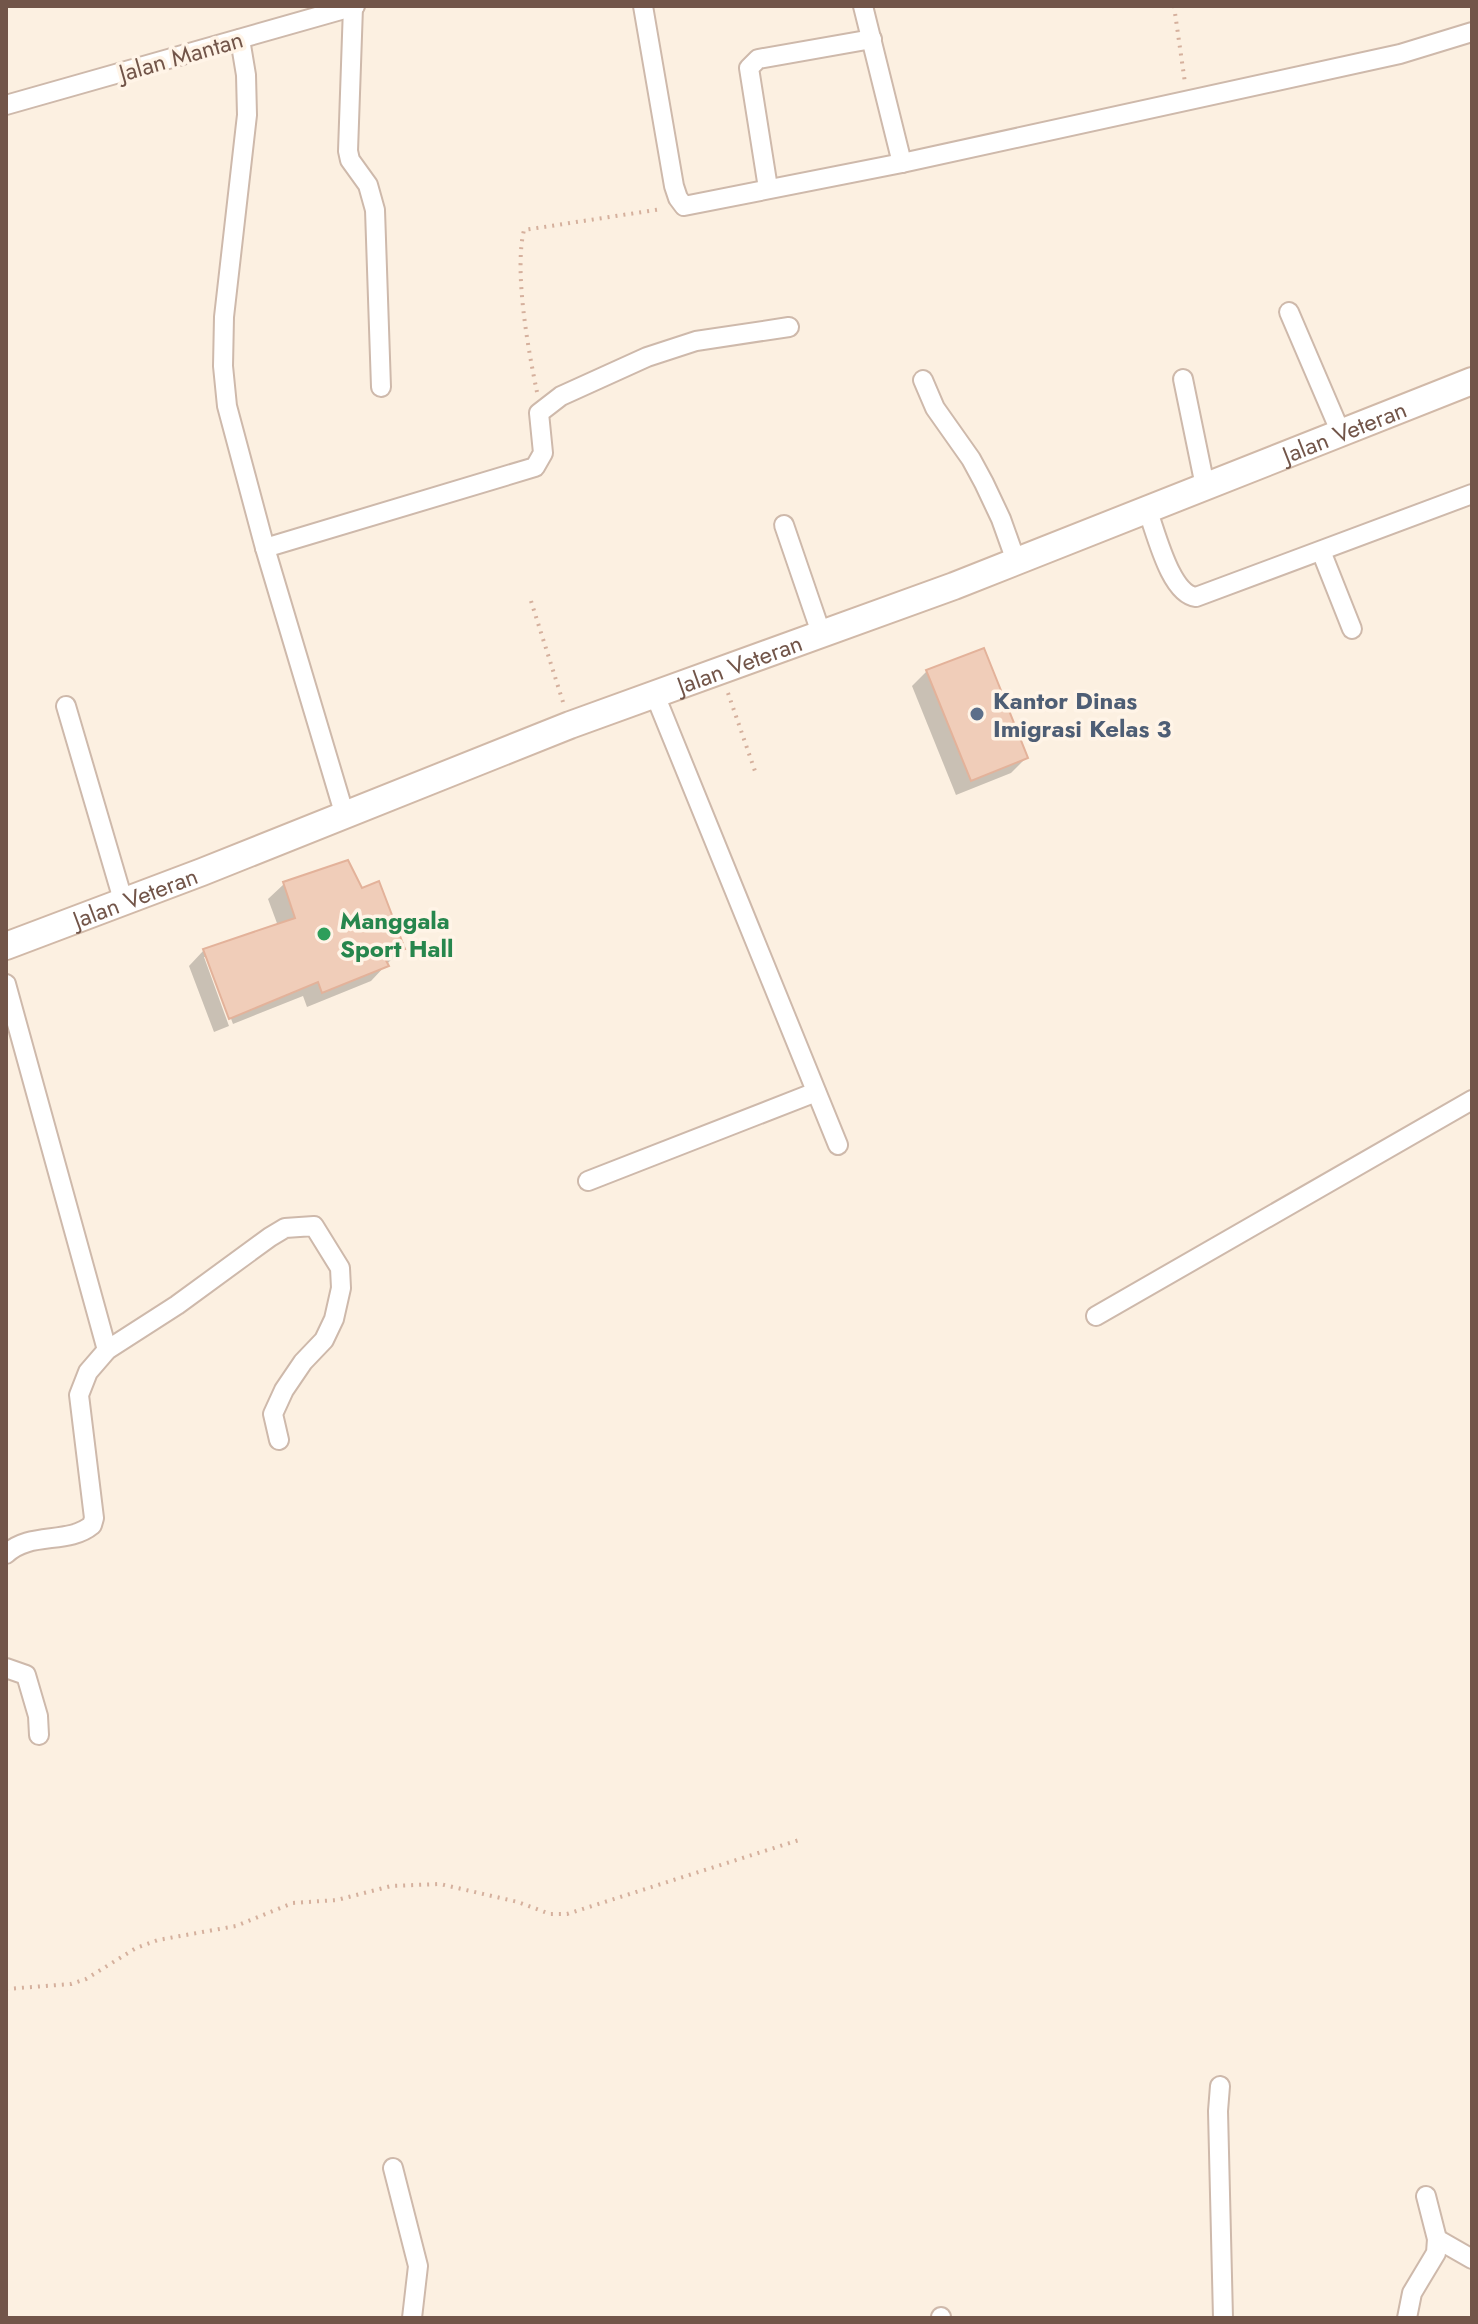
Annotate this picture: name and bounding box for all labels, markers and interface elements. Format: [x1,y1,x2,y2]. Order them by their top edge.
street label: Jalan Mantan [112,22,247,91]
street label: Jalan Veteran [1274,391,1412,473]
street label: Jalan Veteran [669,625,807,703]
place label: Kantor Dinas Imigrasi Kelas 3 [993,683,1172,746]
marker: Kantor Dinas Imigrasi Kelas 3 [968,705,986,723]
street label: Jalan Veteran [65,858,203,938]
place label: Manggala Sport Hall [340,903,453,966]
marker: Manggala Sport Hall [315,925,333,943]

